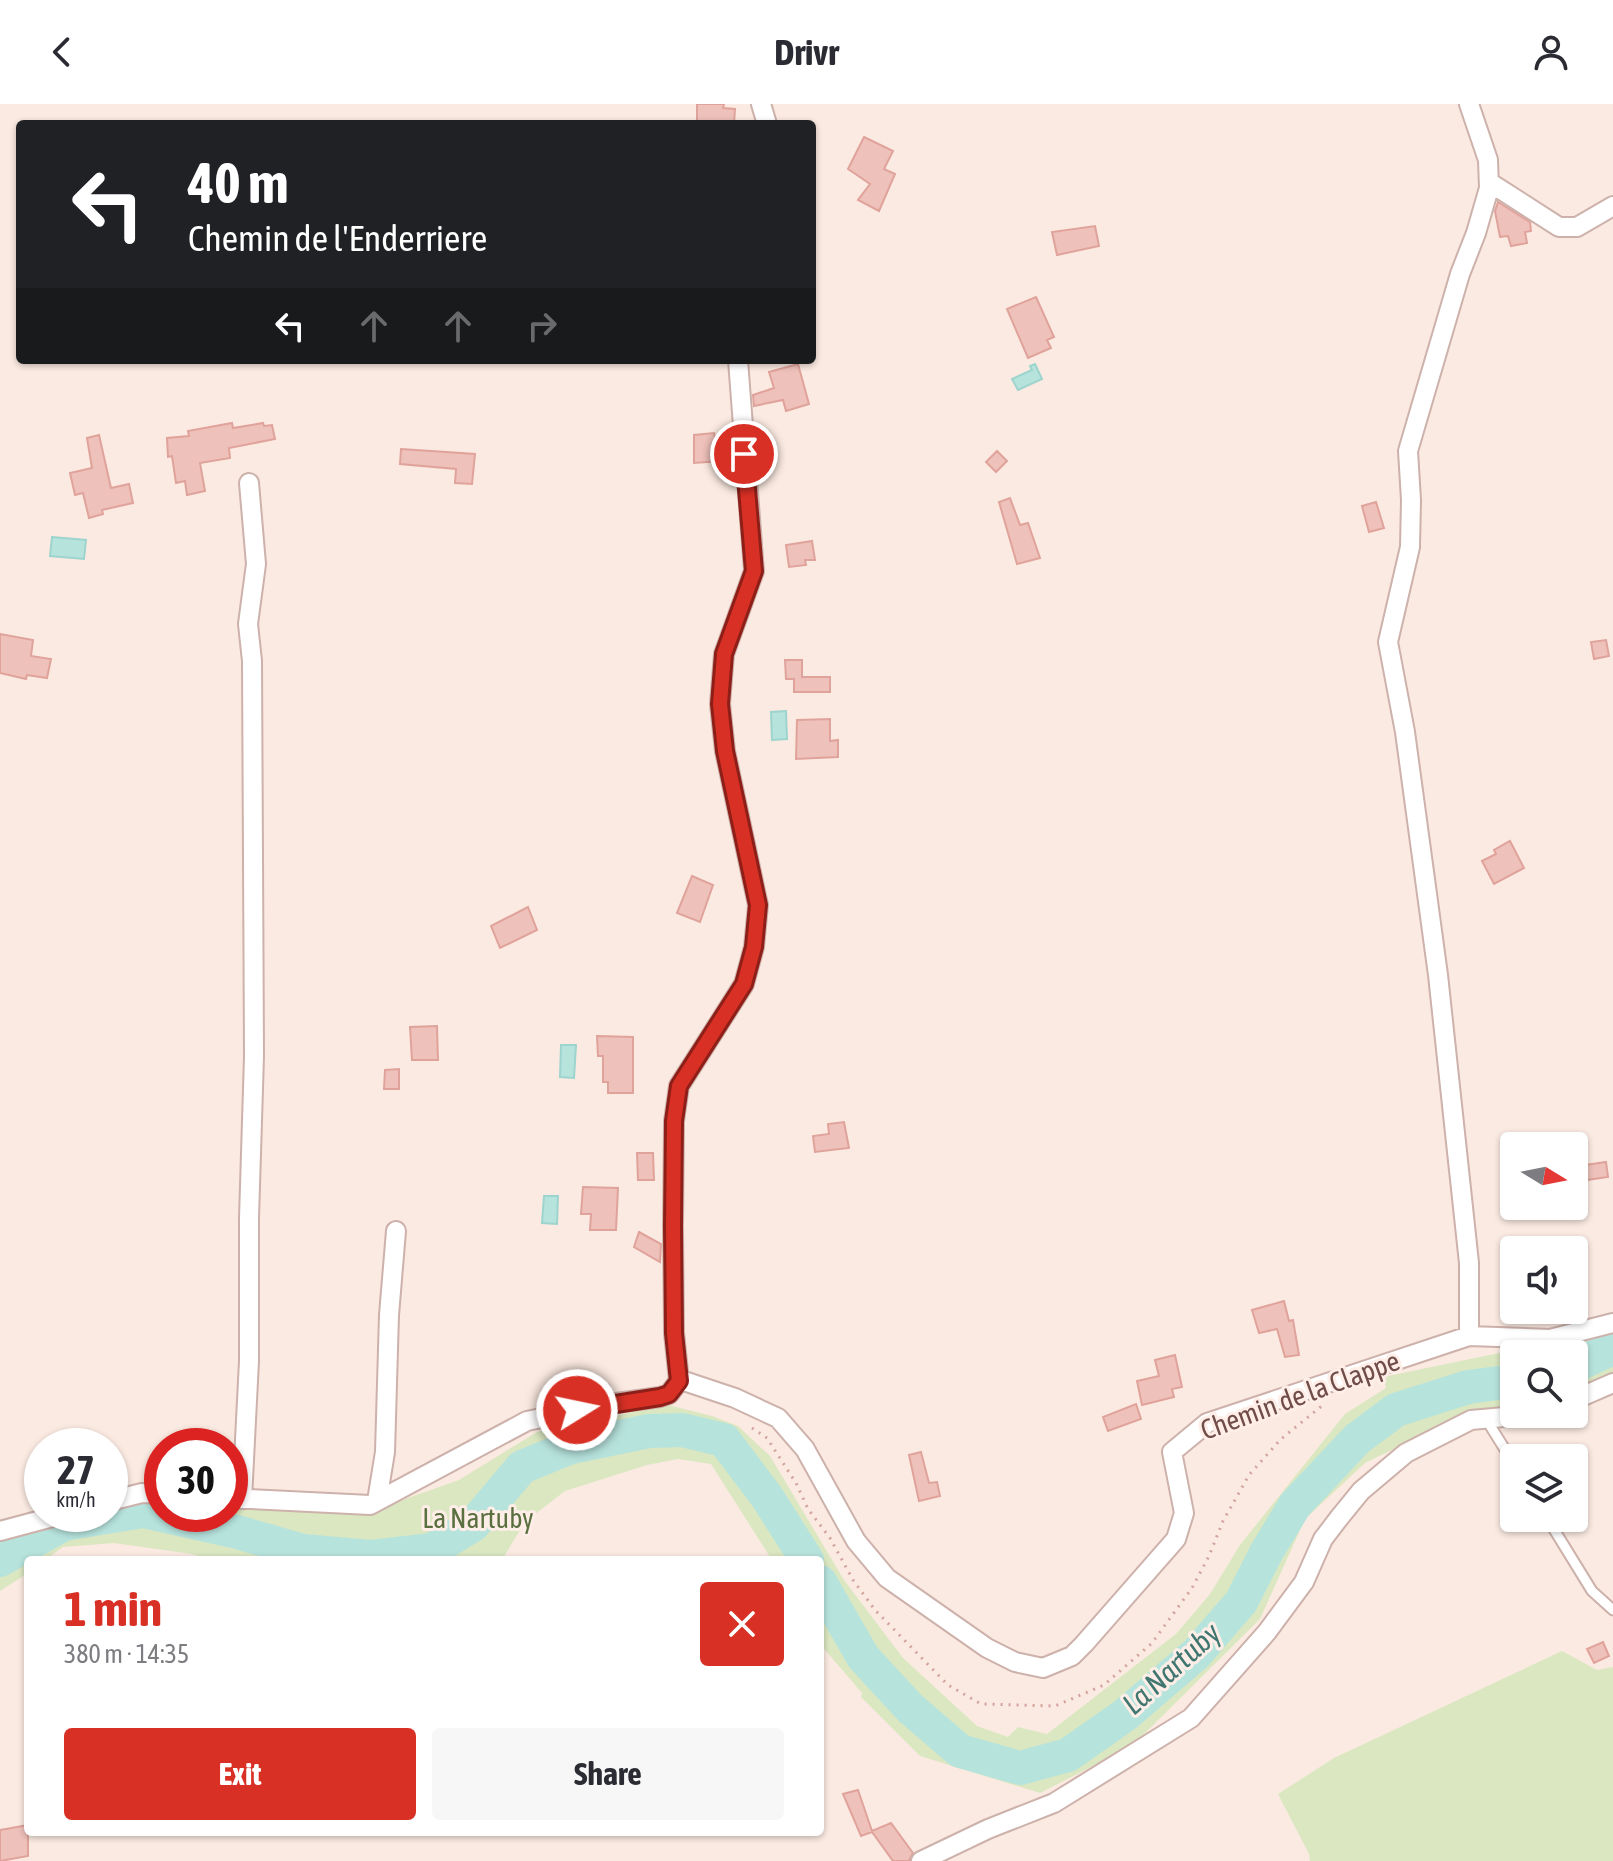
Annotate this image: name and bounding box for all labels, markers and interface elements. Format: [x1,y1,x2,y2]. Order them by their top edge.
icon: back [40,30,84,74]
icon: person [1529,30,1573,74]
text: Drivr [774,31,839,73]
text: 40 m [188,151,289,215]
icon: left [56,152,160,256]
text: Chemin de l'Enderriere [188,217,487,259]
icon: left [268,304,312,348]
icon: ahead [352,304,396,348]
icon: ahead [436,304,480,348]
icon: right [520,304,564,348]
pin [710,420,778,488]
icon: arrive [722,432,766,476]
north arrow [1500,1132,1588,1220]
map controls [1500,1132,1588,1532]
button: sound [1500,1236,1588,1324]
button: search [1500,1340,1588,1428]
street label: Chemin de la Clappe [1196,1344,1404,1446]
position arrow [535,1368,619,1452]
speed limit sign: 30 [144,1428,248,1532]
button: layers [1500,1444,1588,1532]
text: 27 [57,1447,95,1492]
text: km/h [56,1488,96,1511]
park label: La Nartuby [422,1502,534,1534]
text: 1 min [64,1581,162,1636]
button: close [700,1582,784,1666]
water label: La Nartuby [1115,1615,1227,1721]
text: 380 m · 14:35 [64,1639,189,1669]
button: Exit [64,1728,416,1820]
button: Share [432,1728,784,1820]

